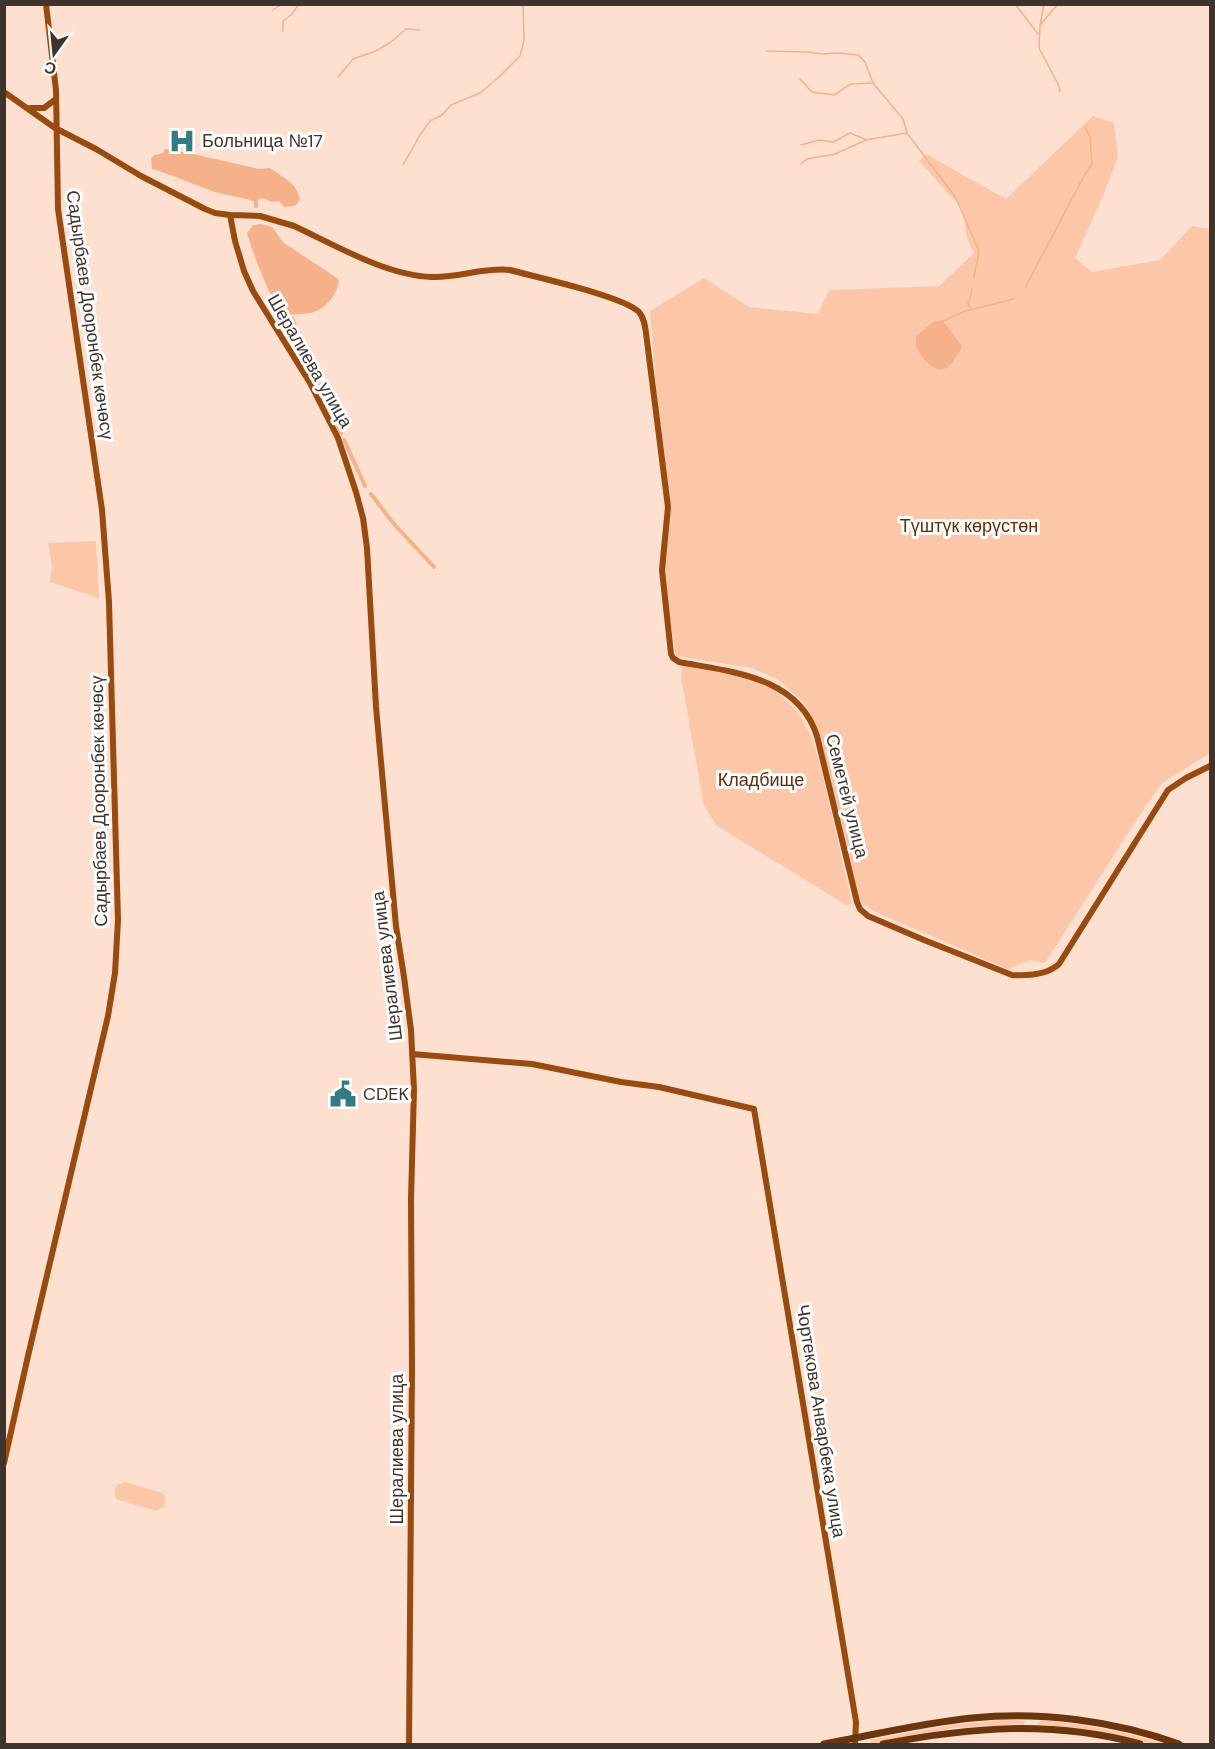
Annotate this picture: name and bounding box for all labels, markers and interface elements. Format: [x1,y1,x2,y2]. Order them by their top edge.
north arrow [24,24,84,84]
text: С [42,56,59,80]
hospital icon: Больница №17 [167,126,197,156]
place label: Больница №17 [202,129,323,153]
street label: Садырбаев Дооронбек көчөсү [61,189,119,441]
street label: Шералиева улица [262,290,359,433]
park label: Түштүк көрүстөн [900,514,1038,538]
street label: Садырбаев Дооронбек көчөсү [85,675,113,927]
street label: Семетей улица [820,731,874,862]
park label: Кладбище [718,768,804,792]
street label: Шералиева улица [366,889,408,1042]
public building icon: CDEK [328,1079,358,1109]
place label: CDEK [363,1082,409,1106]
street label: Чортекова Анварбека улица [791,1303,851,1540]
street label: Шералиева улица [385,1373,409,1524]

